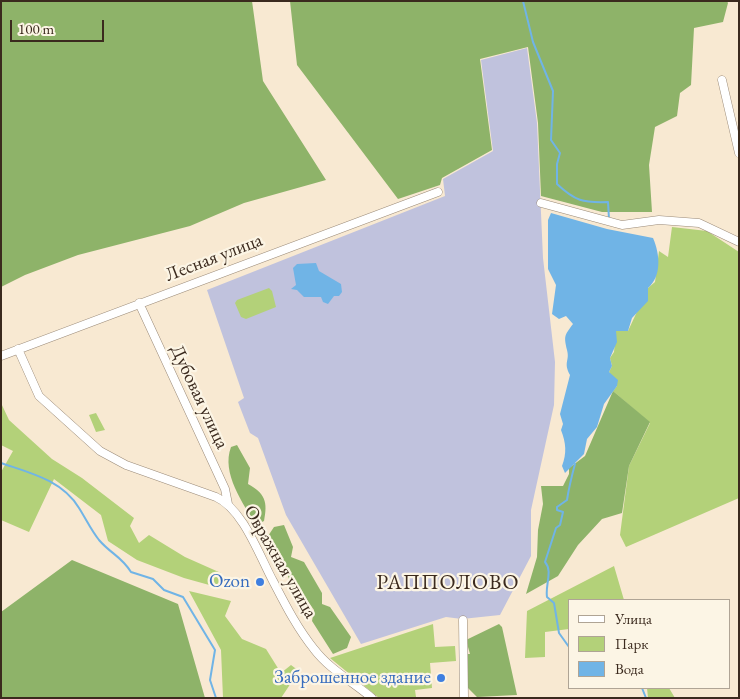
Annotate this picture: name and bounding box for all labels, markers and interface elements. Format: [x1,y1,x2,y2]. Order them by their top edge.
scale bar [12,10,106,42]
text: 100 m [18,19,54,38]
street label: Лесная улица [162,229,266,287]
street label: Дубовая улица [165,341,233,453]
street label: Овражная улица [238,501,322,623]
district label: РАППОЛОВО [375,570,521,596]
place label: Ozon [209,571,250,593]
marker: Ozon [254,576,266,588]
legend [568,599,730,689]
text: Улица [615,609,652,628]
text: Парк [615,634,648,653]
text: Вода [615,659,644,678]
place label: Заброшенное здание [274,667,431,689]
marker: Заброшенное здание [435,672,447,684]

